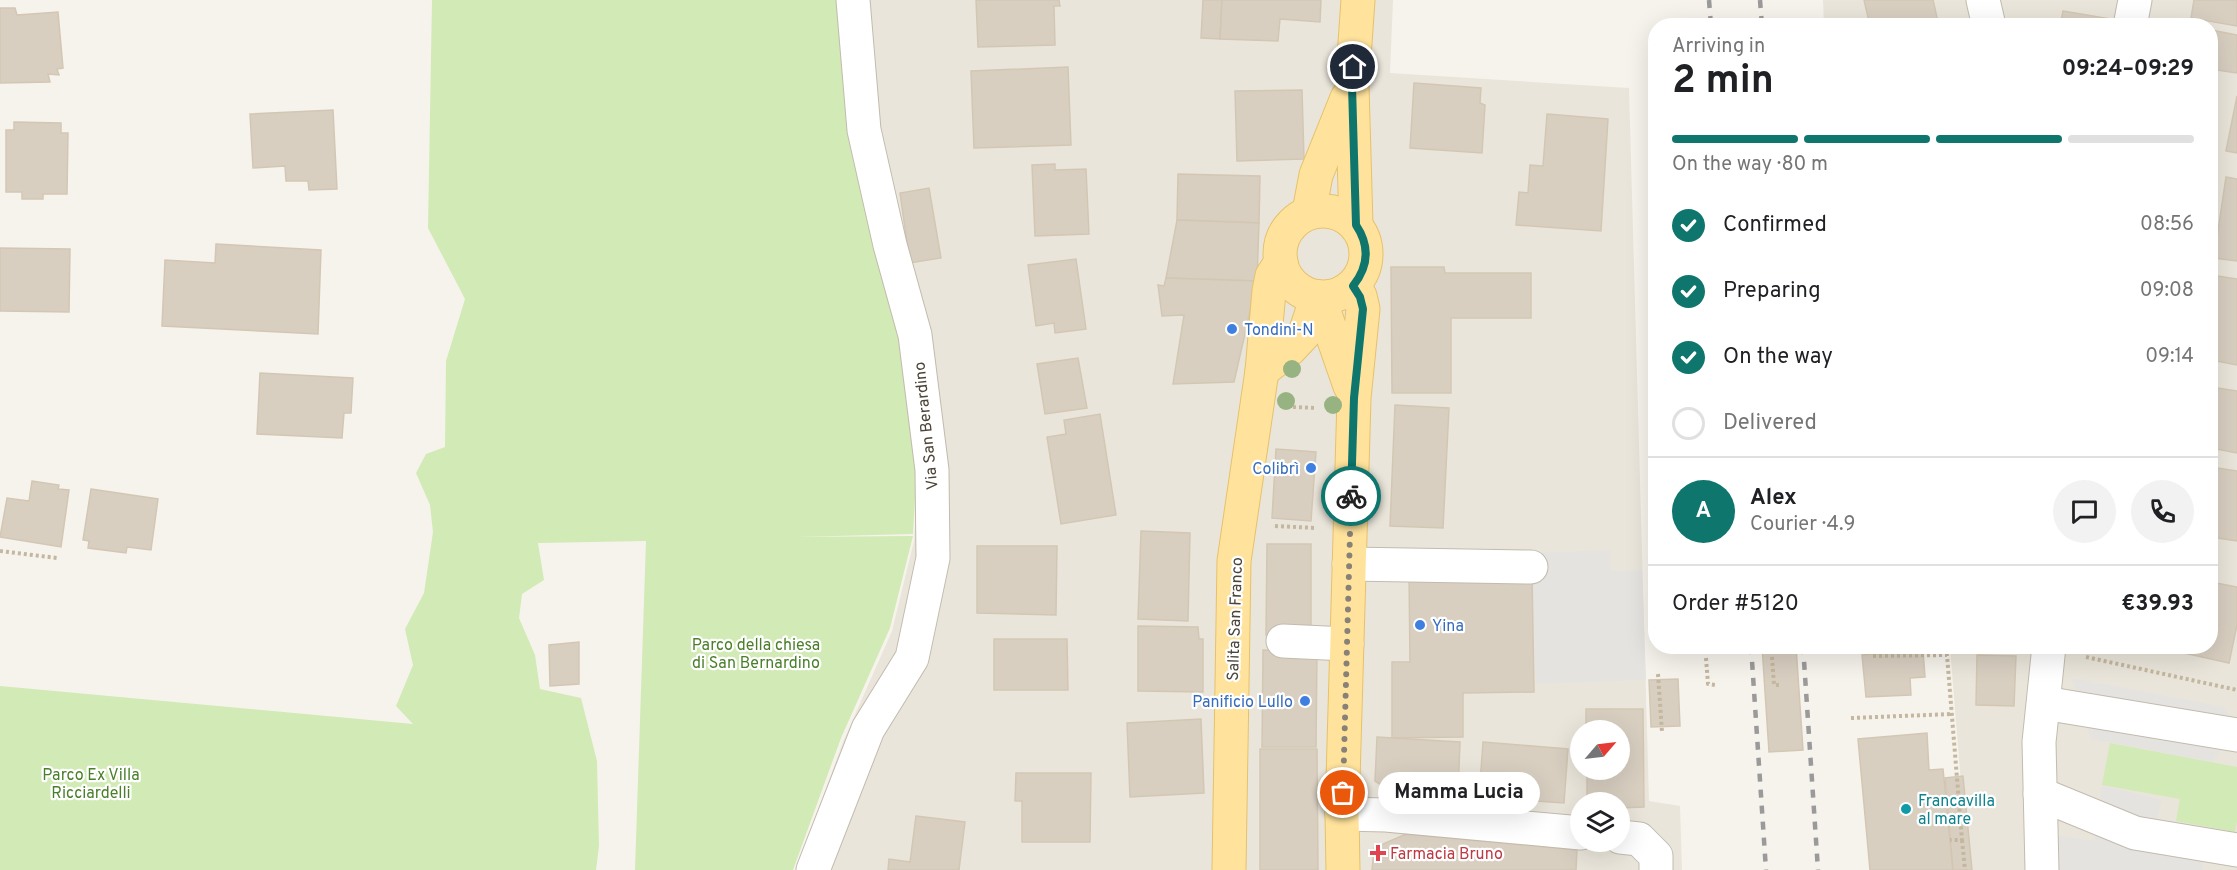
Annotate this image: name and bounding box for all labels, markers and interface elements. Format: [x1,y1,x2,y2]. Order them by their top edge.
text: Arriving in [1672,34,1765,60]
pin [1327,41,1378,92]
icon: home [1336,50,1369,83]
text: 09:24–09:29 [2062,56,2194,83]
text: 2 min [1672,58,1774,107]
text: On the way · 80 m [1672,152,1828,178]
icon: check [1672,209,1705,242]
text: Confirmed [1723,212,1827,239]
text: 08:56 [2140,212,2194,238]
icon: check [1672,275,1705,308]
text: Preparing [1723,278,1821,305]
text: 09:08 [2140,278,2194,304]
place label: Tondini-N [1244,321,1314,341]
marker: Tondini-N [1225,322,1239,336]
icon: check [1672,341,1705,374]
text: On the way [1723,344,1833,371]
text: 09:14 [2145,344,2194,370]
street label: Via San Berardino [910,361,944,491]
text: Delivered [1723,410,1817,437]
place label: Colibrì [1252,460,1299,480]
marker: Colibrì [1304,461,1318,475]
courier [1321,466,1381,526]
icon: bike [1335,480,1368,513]
button: chat [2053,480,2116,543]
button: phone [2131,480,2194,543]
text: Alex [1750,485,1797,512]
text: A [1696,498,1711,525]
text: Courier · 4.9 [1750,512,1855,538]
street label: Salita San Franco [1224,557,1248,681]
text: Order #5120 [1672,591,1799,618]
text: €39.93 [2121,591,2194,618]
place label: Yina [1432,617,1464,637]
marker: Yina [1413,618,1427,632]
park label: Parco della chiesa di San Bernardino [692,636,820,674]
place label: Panificio Lullo [1192,693,1293,713]
marker: Panificio Lullo [1298,694,1312,708]
north arrow [1570,720,1630,780]
map controls [1570,720,1630,852]
park label: Parco Ex Villa Ricciardelli [42,766,140,804]
pin [1317,767,1368,818]
callout: Mamma Lucia [1379,772,1541,814]
icon: bag [1326,776,1359,809]
text: Mamma Lucia [1394,780,1524,806]
button: layers [1570,792,1630,852]
place label: Francavilla al mare [1918,792,1995,830]
marker: Francavilla al mare [1899,802,1913,816]
place label: Farmacia Bruno [1390,845,1503,865]
marker: Farmacia Bruno [1371,846,1385,860]

